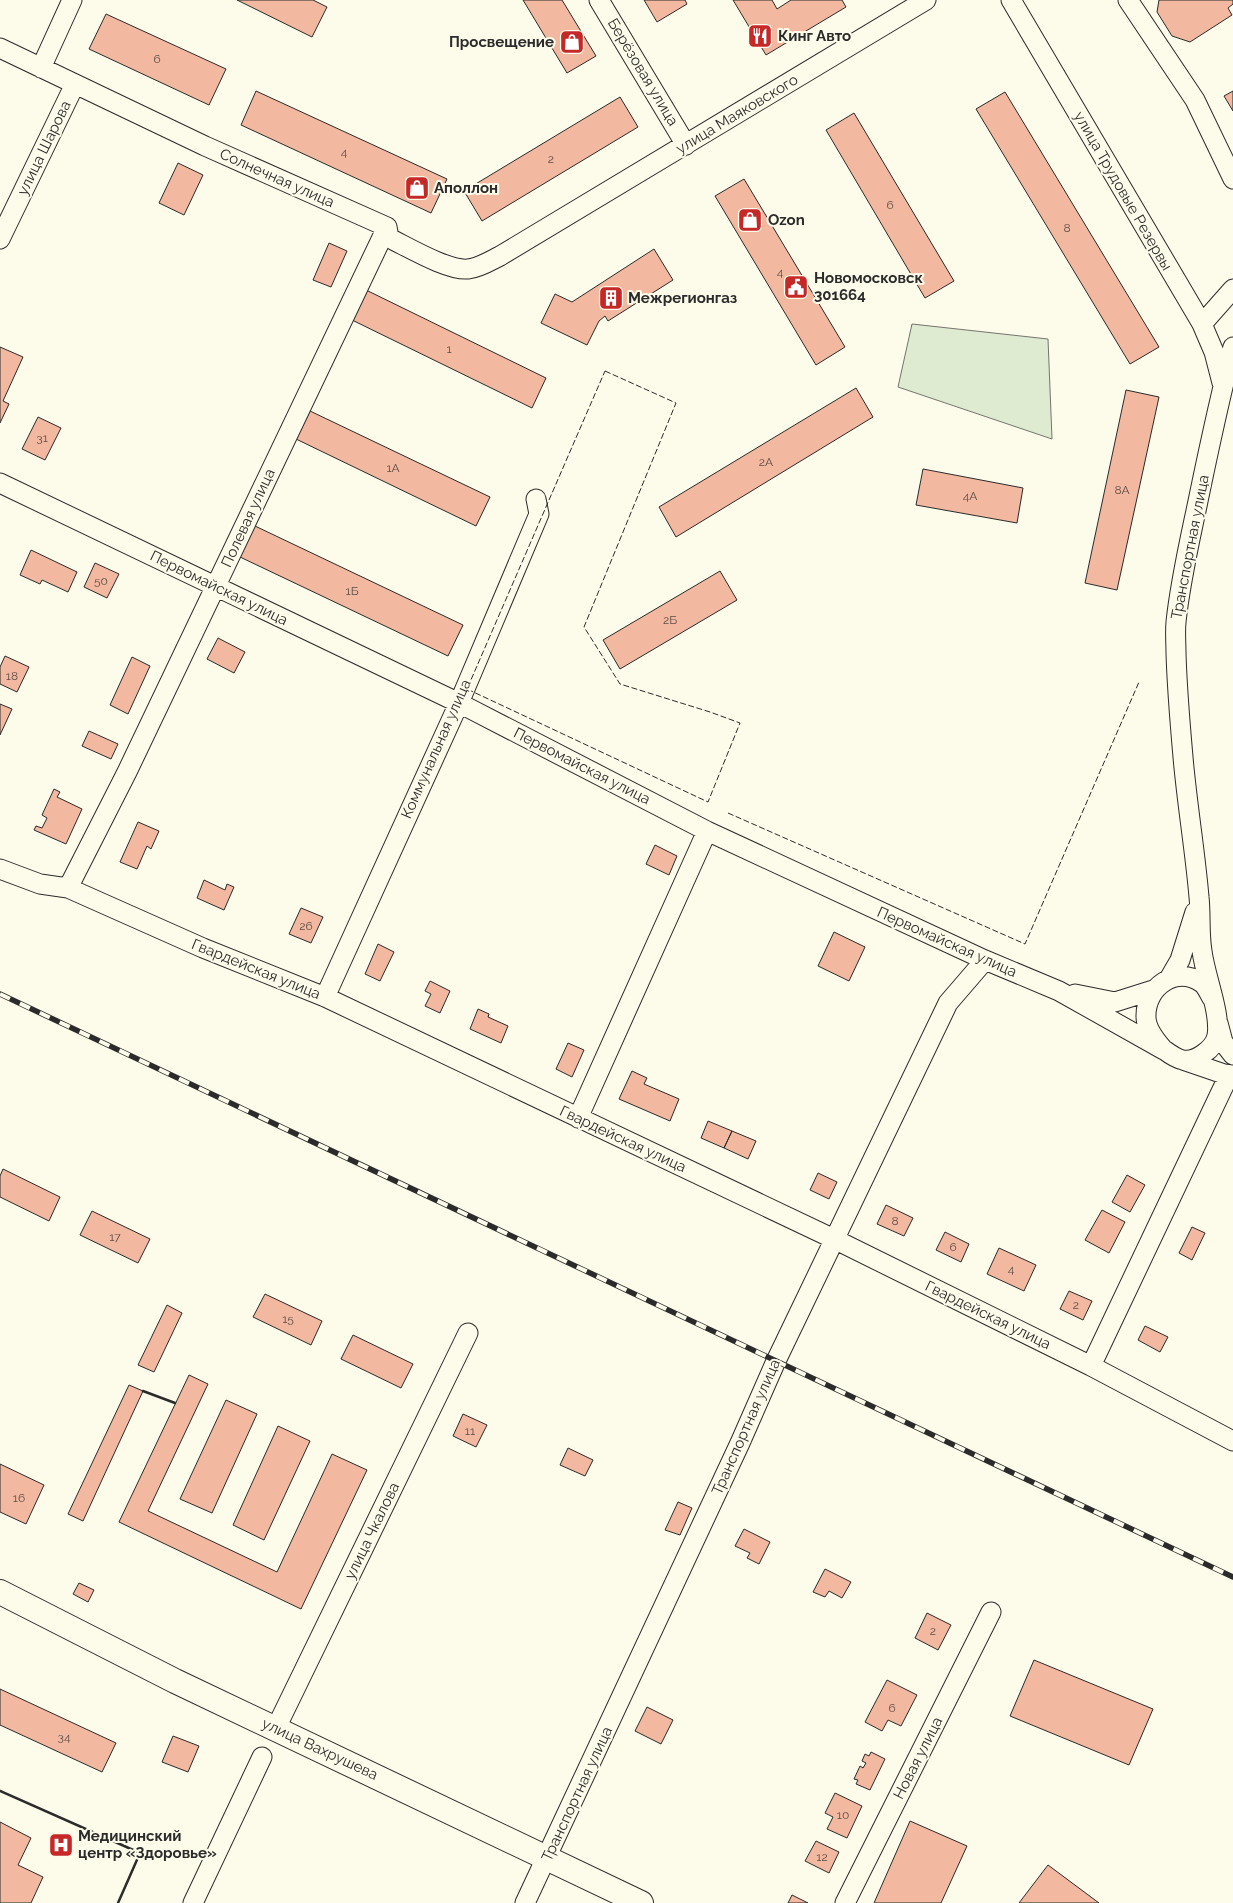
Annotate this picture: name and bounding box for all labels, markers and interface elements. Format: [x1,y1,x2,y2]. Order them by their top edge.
street label: Берёзовая улица [604,15,682,129]
restaurant icon: Кинг Авто [747,23,773,49]
place label: Кинг Авто [778,27,851,45]
shop icon: Просвещение [559,29,585,55]
place label: Просвещение [449,33,554,51]
house number: 6 [153,52,161,66]
street label: улица Маяковского [673,70,801,158]
street label: улица Шарова [13,98,75,198]
street label: улица Трудовые Резервы [1070,108,1176,274]
street label: Солнечная улица [217,145,337,211]
house number: 4 [341,145,348,159]
house number: 2 [548,152,554,166]
shop icon: Аполлон [404,175,430,201]
place label: Аполлон [434,179,498,197]
house number: 6 [886,198,894,212]
shop icon: Ozon [737,207,763,233]
place label: Ozon [768,211,805,229]
house number: 8 [1063,221,1071,235]
house number: 4 [777,265,784,279]
place label: Новомосковск 301664 [814,269,923,304]
public building icon: Новомосковск 301664 [783,274,809,300]
building icon: Межрегионгаз [598,285,624,311]
place label: Межрегионгаз [628,289,737,307]
house number: 1 [446,342,452,356]
house number: 31 [36,431,48,445]
house number: 2А [759,455,773,469]
house number: 1А [386,461,400,475]
street label: Полевая улица [217,466,279,570]
street label: Транспортная улица [1167,473,1213,621]
house number: 8А [1114,483,1130,497]
house number: 4А [963,489,977,503]
street label: Первомайская улица [147,547,291,629]
house number: 50 [94,574,108,588]
house number: 1Б [346,584,359,598]
house number: 2Б [663,613,677,627]
house number: 18 [6,669,18,683]
street label: Коммунальная улица [397,677,475,821]
street label: Первомайская улица [511,724,653,808]
street label: Первомайская улица [874,903,1020,981]
house number: 26 [299,919,313,933]
street label: Гвардейская улица [189,935,323,1003]
street label: Гвардейская улица [557,1102,689,1176]
house number: 8 [891,1214,899,1228]
house number: 17 [109,1230,121,1244]
house number: 6 [949,1240,957,1254]
house number: 4 [1008,1262,1015,1276]
street label: Гвардейская улица [922,1277,1054,1353]
house number: 2 [1073,1298,1079,1312]
house number: 15 [282,1312,294,1326]
street label: Транспортная улица [708,1356,784,1498]
house number: 11 [465,1424,475,1438]
street label: улица Чкалова [341,1480,403,1582]
house number: 16 [13,1491,25,1505]
house number: 2 [930,1624,936,1638]
house number: 6 [888,1701,896,1715]
street label: улица Вахрушева [259,1714,381,1784]
street label: Новая улица [890,1714,946,1802]
street label: Транспортная улица [538,1724,616,1864]
house number: 34 [58,1730,71,1744]
house number: 10 [837,1808,849,1822]
place label: Медицинский центр «Здоровье» [78,1827,217,1862]
hospital icon: Медицинский центр «Здоровье» [48,1832,74,1858]
house number: 12 [816,1850,828,1864]

